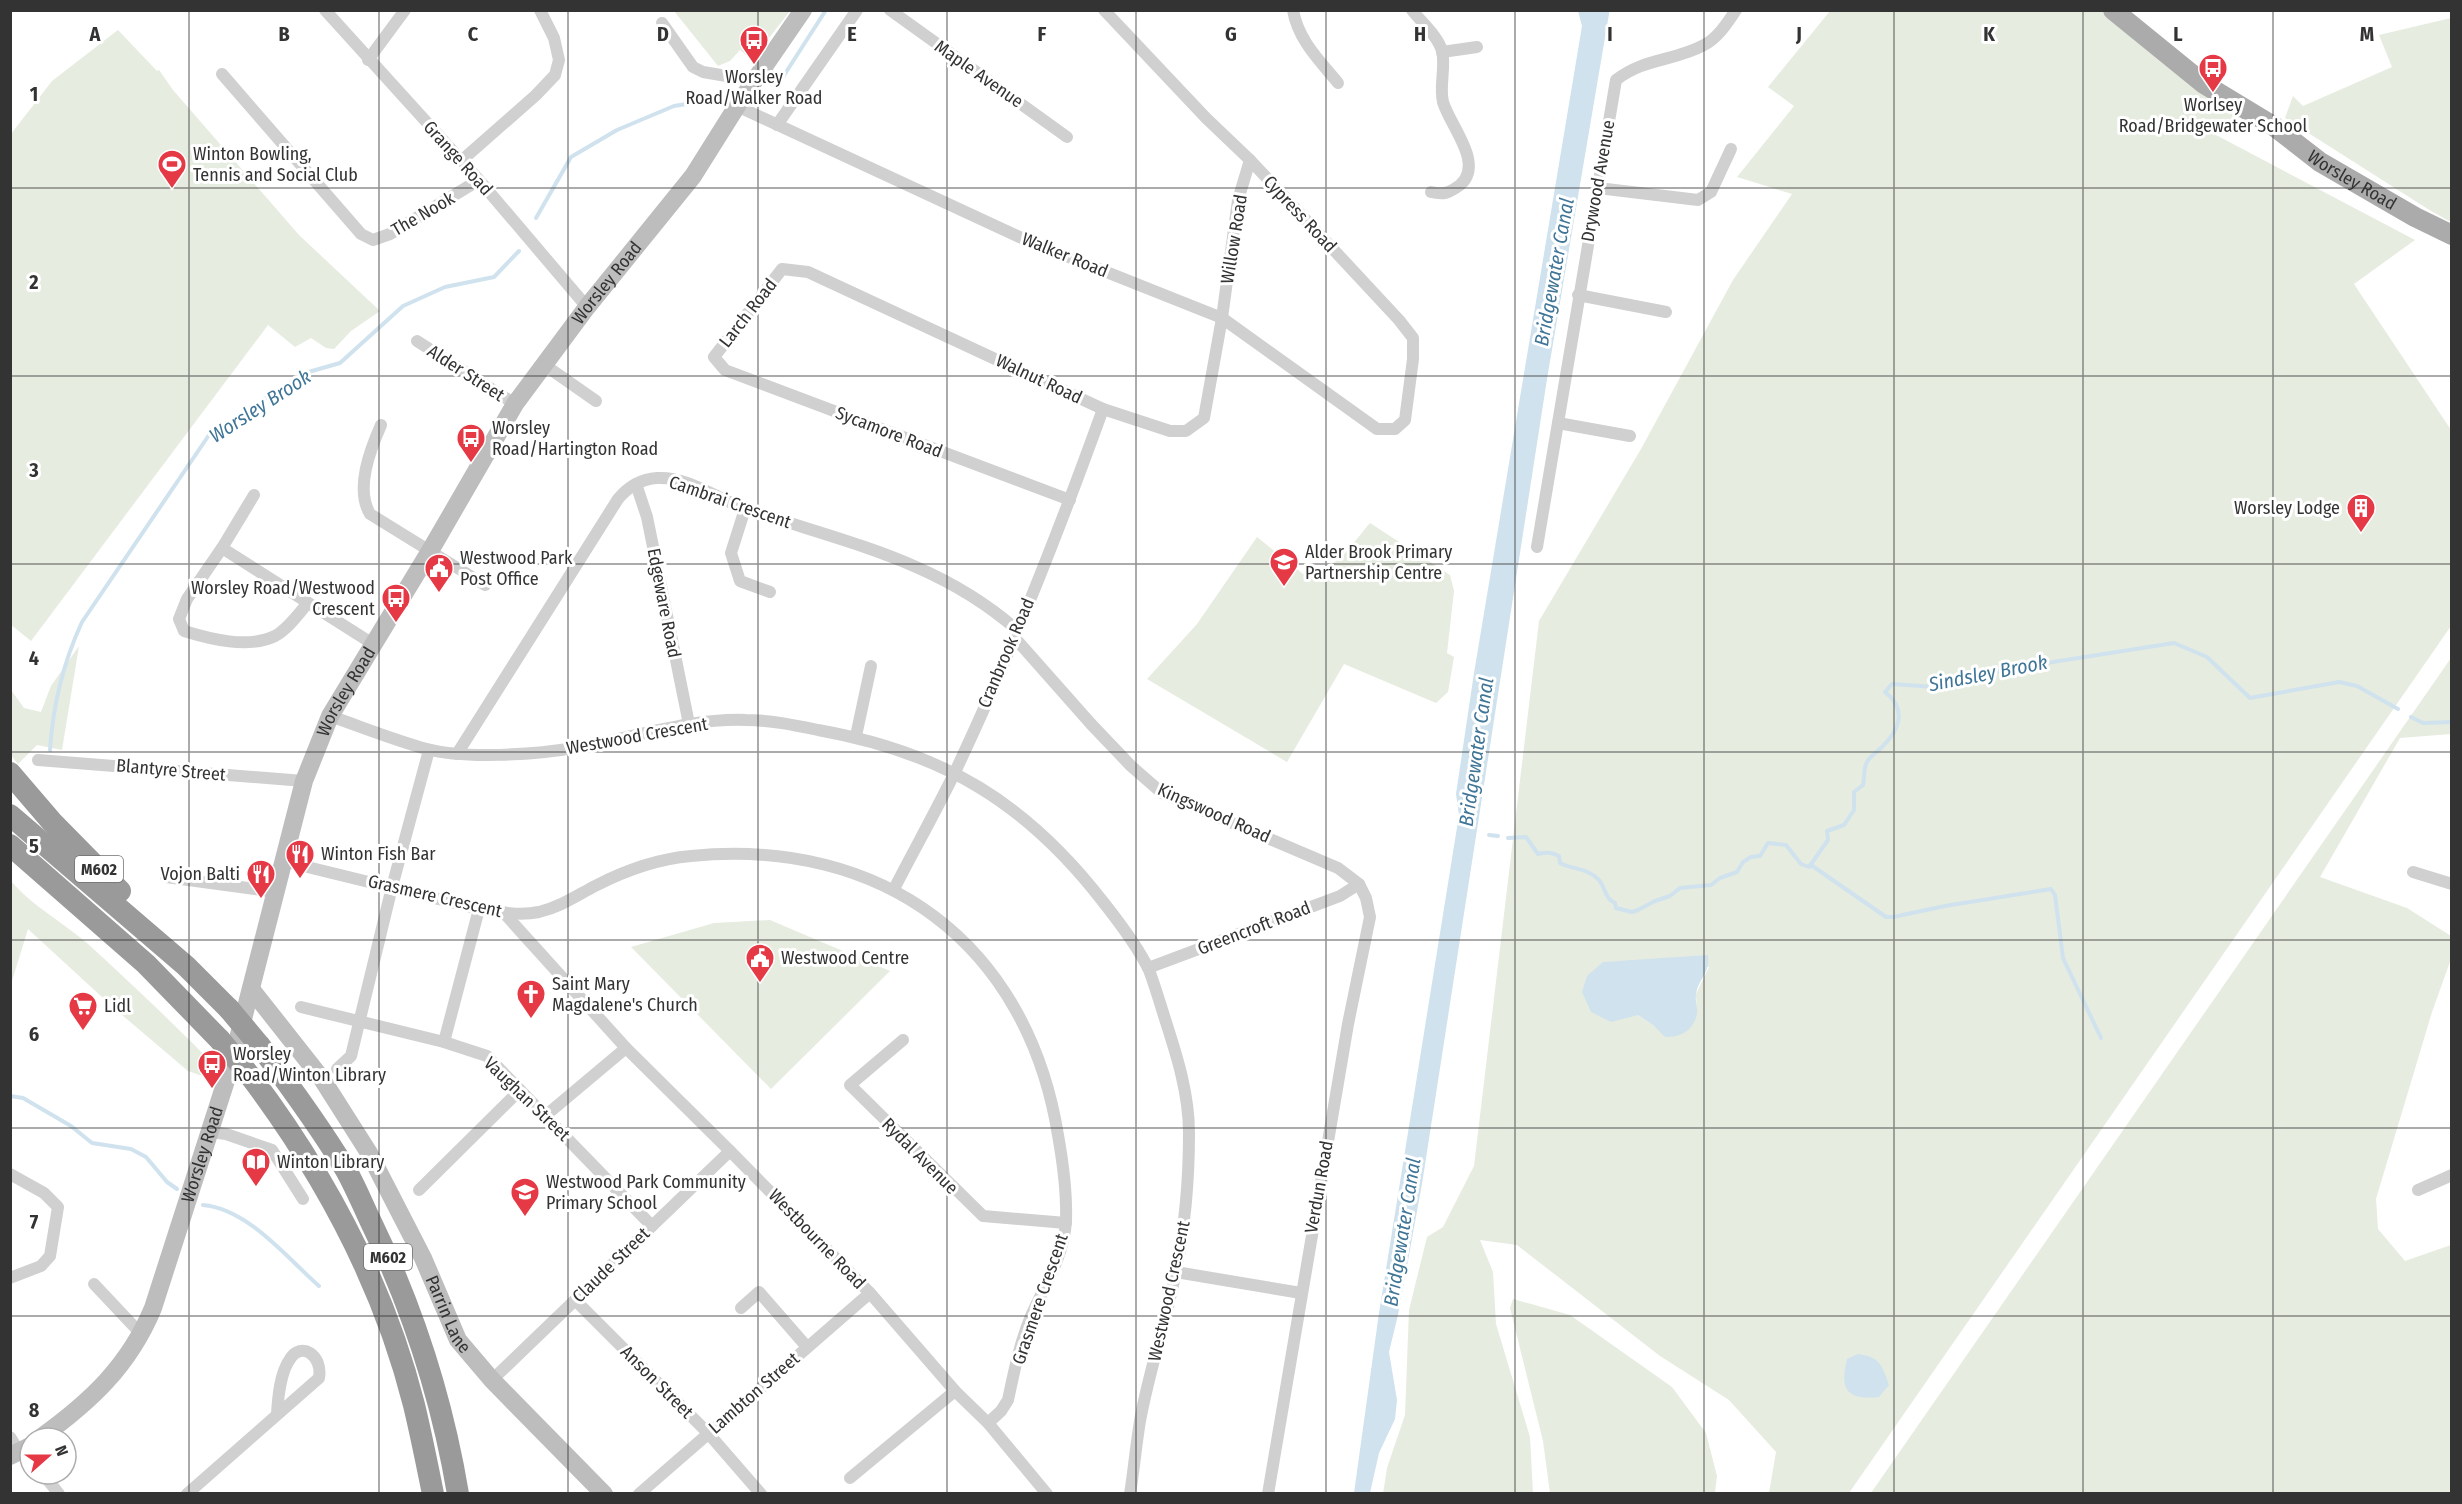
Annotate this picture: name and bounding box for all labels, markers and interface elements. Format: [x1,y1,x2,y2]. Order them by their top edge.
text: A [89,22,102,46]
text: B [278,22,290,46]
text: C [468,22,479,46]
text: D [657,22,669,46]
text: E [847,22,857,46]
text: F [1038,22,1047,46]
text: G [1225,22,1237,46]
text: H [1414,22,1426,46]
text: I [1607,22,1613,46]
text: J [1795,22,1802,46]
text: K [1983,22,1995,46]
text: L [2173,22,2183,46]
text: M [2360,22,2374,46]
bus stop icon: Worsley Road/Walker Road [738,24,770,66]
street label: Maple Avenue [930,35,1028,113]
bus stop icon: Worlsey Road/Bridgewater School [2197,52,2229,94]
place label: Worsley Road/Walker Road [685,66,823,109]
text: 1 [30,82,38,106]
place label: Worlsey Road/Bridgewater School [2119,94,2307,137]
street label: Grange Road [419,116,497,200]
street label: Drywood Avenue [1576,118,1620,244]
place label: Winton Bowling, Tennis and Social Club [193,143,358,186]
street label: Worsley Road [2303,145,2400,215]
sports icon: Winton Bowling, Tennis and Social Club [156,148,188,190]
street label: Cypress Road [1259,171,1341,257]
street label: The Nook [388,187,459,241]
street label: Willow Road [1216,193,1252,285]
water label: Bridgewater Canal [1529,196,1579,348]
street label: Walker Road [1019,228,1111,282]
street label: Worsley Road [567,237,647,328]
text: 2 [28,270,39,294]
street label: Larch Road [714,274,782,352]
street label: Alder Street [423,340,509,406]
street label: Walnut Road [992,349,1086,409]
water label: Worsley Brook [205,364,315,448]
street label: Sycamore Road [833,402,945,462]
place label: Worsley Road/Hartington Road [492,417,658,460]
bus stop icon: Worsley Road/Hartington Road [455,422,487,464]
text: 3 [28,458,39,482]
street label: Cambrai Crescent [666,471,794,533]
building icon: Worsley Lodge [2345,492,2377,534]
place label: Worsley Lodge [2234,497,2340,519]
place label: Alder Brook Primary Partnership Centre [1305,541,1452,584]
street label: Edgeware Road [643,546,685,660]
school or university icon: Alder Brook Primary Partnership Centre [1268,546,1300,588]
place label: Westwood Park Post Office [460,547,573,590]
public building icon: Westwood Park Post Office [423,552,455,594]
place label: Worsley Road/Westwood Crescent [191,577,375,620]
bus stop icon: Worsley Road/Westwood Crescent [380,582,412,624]
street label: Cranbrook Road [973,595,1039,711]
street label: Worsley Road [312,643,380,740]
text: 4 [29,646,39,670]
water label: Sindsley Brook [1926,650,2050,696]
water label: Bridgewater Canal [1454,676,1498,828]
street label: Westwood Crescent [565,713,710,759]
street label: Blantyre Street [115,754,227,786]
street label: Kingswood Road [1154,778,1274,848]
text: 5 [29,834,39,858]
restaurant icon: Winton Fish Bar [284,838,316,880]
place label: Winton Fish Bar [321,843,436,865]
road number: M602 [75,856,123,882]
restaurant icon: Vojon Balti [245,858,277,900]
place label: Vojon Balti [160,863,240,885]
street label: Grasmere Crescent [366,870,504,922]
street label: Greencroft Road [1194,896,1314,960]
public building icon: Westwood Centre [744,942,776,984]
place label: Westwood Centre [781,947,909,969]
place label: Saint Mary Magdalene's Church [552,973,698,1016]
church icon: Saint Mary Magdalene's Church [515,978,547,1020]
supermarket icon: Lidl [67,990,99,1032]
place label: Lidl [104,995,131,1017]
text: 6 [29,1022,39,1046]
place label: Worsley Road/Winton Library [233,1043,386,1086]
bus stop icon: Worsley Road/Winton Library [196,1048,228,1090]
street label: Vaughan Street [479,1052,575,1146]
street label: Worsley Road [177,1104,228,1205]
street label: Rydal Avenue [877,1113,963,1199]
street label: Verdun Road [1300,1139,1338,1235]
library icon: Winton Library [240,1146,272,1188]
place label: Winton Library [277,1151,384,1173]
water label: Bridgewater Canal [1378,1156,1426,1308]
place label: Westwood Park Community Primary School [546,1171,746,1214]
school or university icon: Westwood Park Community Primary School [509,1176,541,1218]
street label: Westbourne Road [764,1184,870,1294]
text: 7 [30,1210,39,1234]
street label: Westwood Crescent [1143,1219,1195,1363]
street label: Claude Street [568,1223,654,1307]
street label: Grasmere Crescent [1007,1231,1073,1367]
road number: M602 [364,1244,412,1270]
street label: Parrin Lane [421,1272,476,1358]
street label: Anson Street [616,1341,698,1423]
street label: Lambton Street [704,1348,804,1438]
text: 8 [29,1398,40,1422]
north arrow [18,1426,78,1486]
text: N [51,1443,72,1459]

